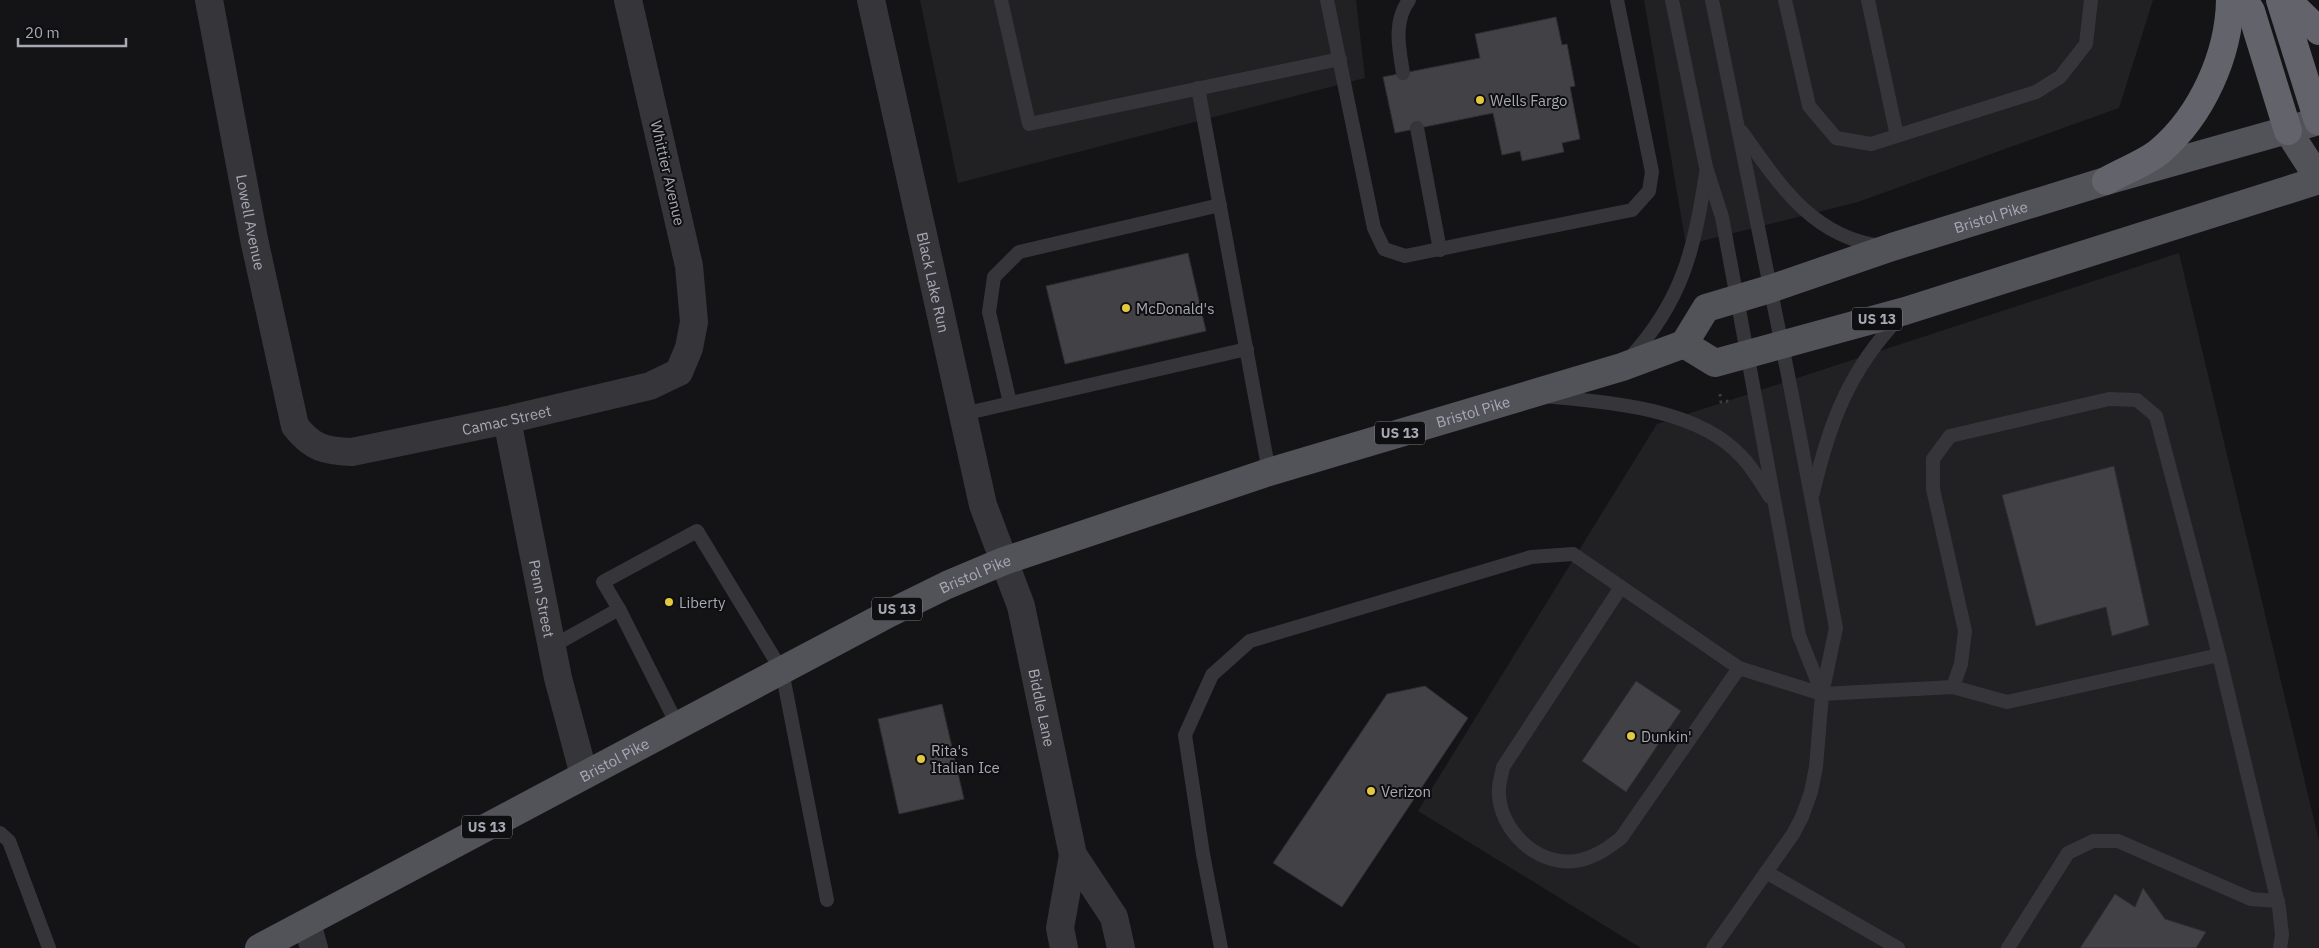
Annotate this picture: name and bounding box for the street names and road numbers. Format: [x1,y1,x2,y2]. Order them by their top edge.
street label: Whittier Avenue [647,119,689,227]
street label: Lowell Avenue [232,173,270,272]
street label: Bristol Pike [1951,196,2030,237]
street label: Black Lake Run [913,230,954,334]
road number: US 13 [1852,308,1902,330]
street label: Bristol Pike [1434,391,1512,431]
street label: Camac Street [460,400,553,439]
road number: US 13 [1375,422,1425,444]
street label: Bristol Pike [936,550,1013,597]
street label: Penn Street [525,558,559,639]
road number: US 13 [872,598,922,620]
street label: Biddle Lane [1025,667,1060,748]
street label: Bristol Pike [576,733,652,786]
road number: US 13 [462,816,512,839]

